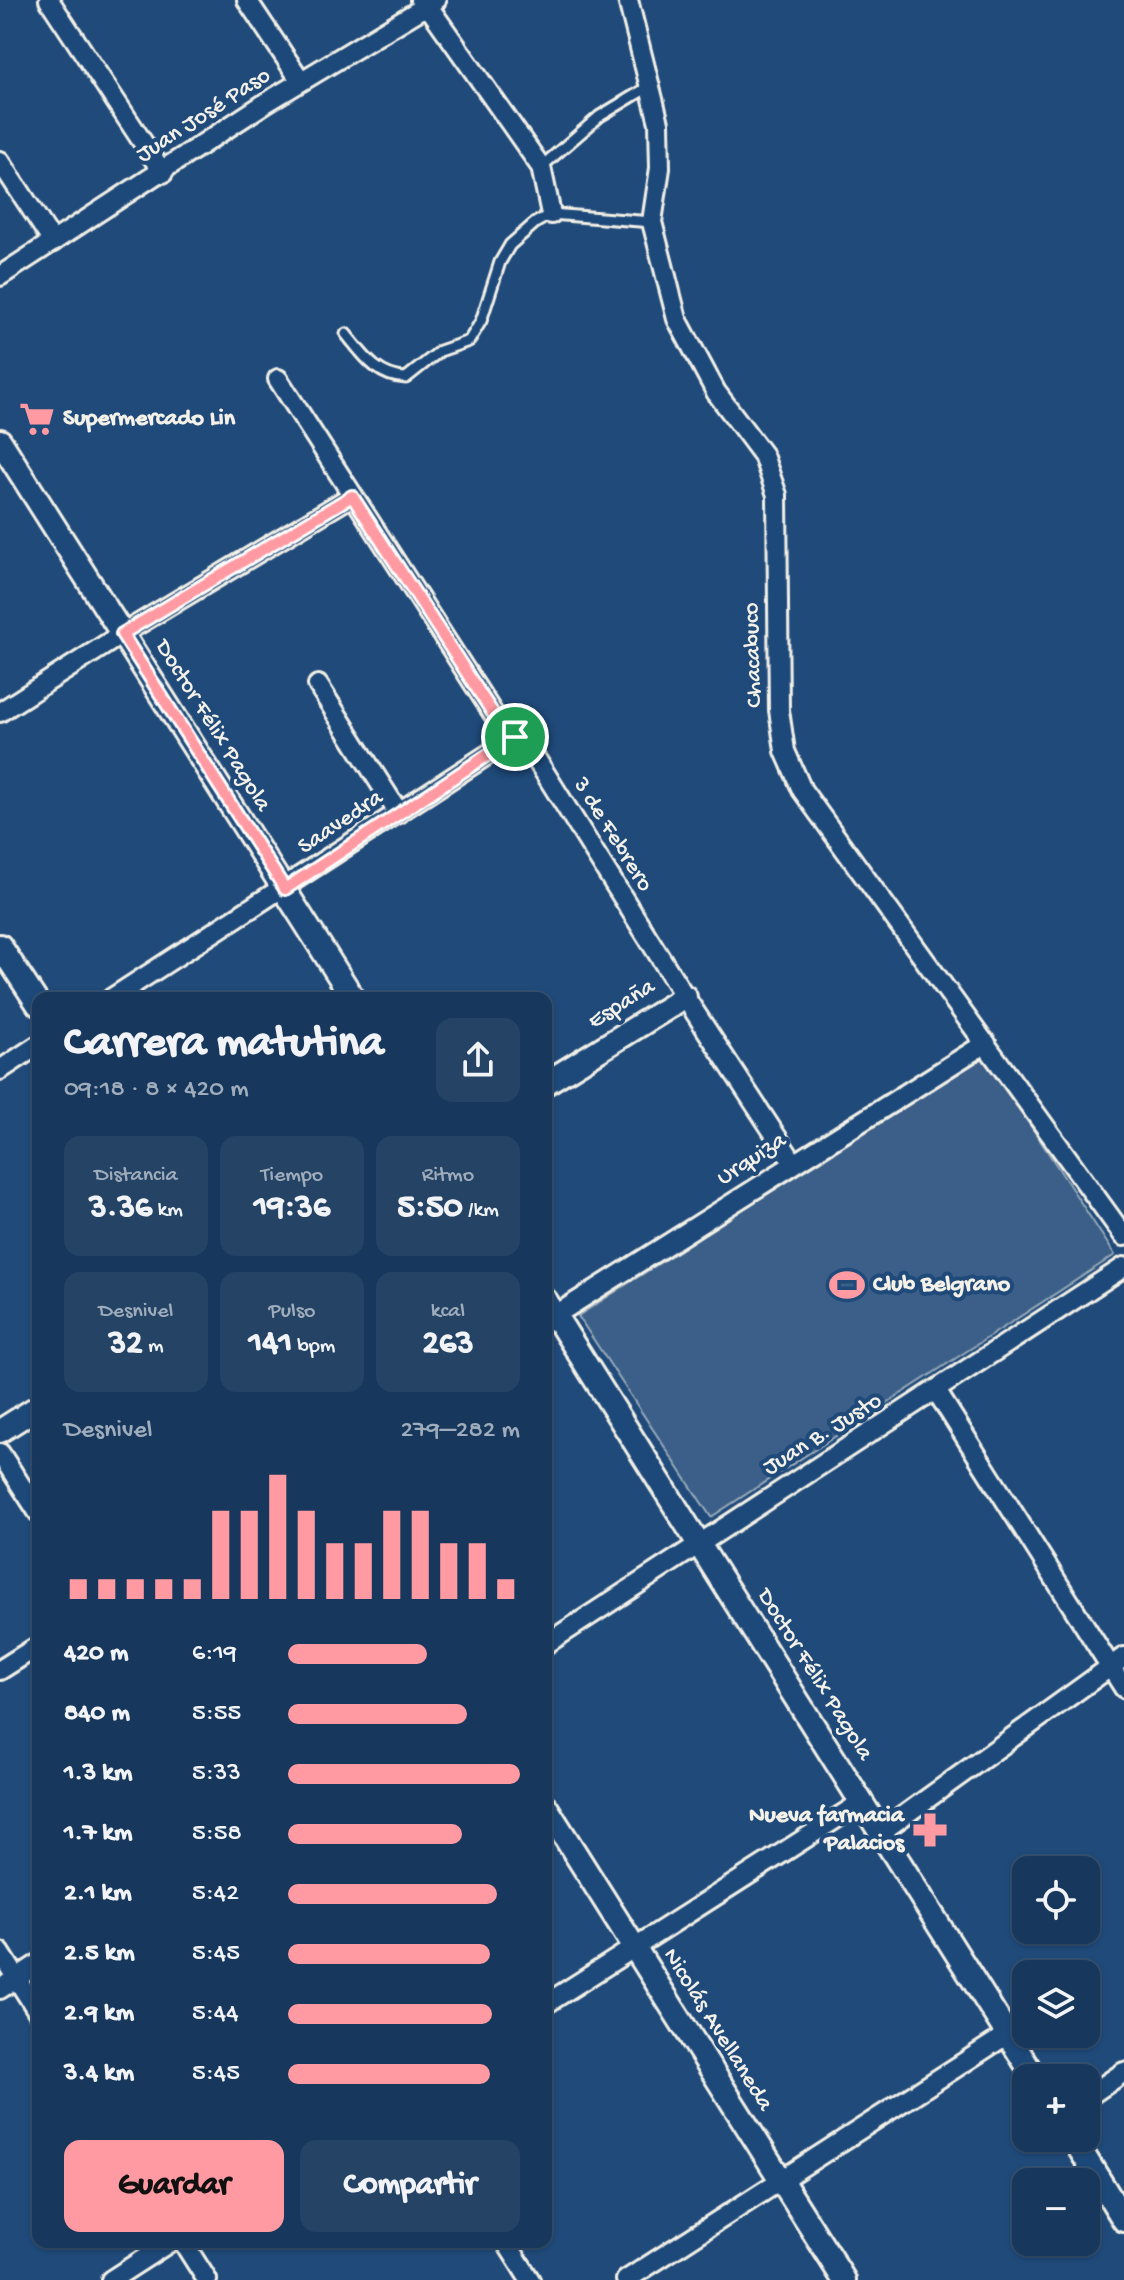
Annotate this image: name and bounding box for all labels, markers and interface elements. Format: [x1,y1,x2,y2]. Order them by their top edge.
street label: Juan José Paso [131,62,277,170]
supermarket icon: Supermercado Lin [18,400,56,438]
place label: Supermercado Lin [63,405,236,434]
street label: Chacabuco [738,602,770,708]
street label: Doctor Félix Pagola [146,633,277,818]
pin [481,703,549,771]
icon: arrive [493,715,537,759]
street label: 3 de Febrero [565,772,659,898]
street label: Saavedra [293,784,390,862]
street label: España [583,973,661,1037]
button: share [436,1018,520,1102]
text: Carrera matutina [64,1019,384,1071]
text: 09:18 · 8 × 420 m [64,1075,249,1106]
street label: Urquiza [712,1126,793,1193]
text: Distancia [94,1163,178,1189]
text: Tiempo [261,1163,323,1189]
text: Ritmo [422,1163,474,1189]
text: 3.36 [89,1189,152,1229]
text: 19:36 [254,1189,330,1229]
text: 5:50 [397,1189,463,1229]
text: km [152,1198,183,1224]
text: /km [463,1198,499,1224]
sports icon: Club Belgrano [828,1266,866,1304]
place label: Club Belgrano [873,1271,1011,1300]
text: Desnivel [99,1299,173,1325]
text: Pulso [269,1299,315,1325]
text: kcal [431,1299,465,1325]
text: 32 [108,1325,143,1365]
text: 141 [249,1325,292,1365]
text: 263 [422,1325,474,1365]
text: m [143,1334,164,1360]
text: bpm [292,1334,335,1360]
street label: Juan B. Justo [758,1387,888,1483]
text: Desnivel [64,1416,153,1447]
text: 279–282 m [400,1416,520,1447]
street label: Doctor Félix Pagola [748,1582,879,1767]
text: 420 m [64,1639,128,1670]
text: 6:19 [192,1639,237,1670]
text: 840 m [64,1699,130,1730]
text: 5:55 [192,1699,241,1730]
text: 1.3 km [64,1759,132,1790]
text: 5:33 [192,1759,241,1790]
place label: Nueva farmacia Palacios [749,1802,906,1859]
pharmacy icon: Nueva farmacia Palacios [911,1811,949,1849]
text: 1.7 km [64,1819,132,1850]
text: 5:58 [192,1819,242,1850]
map controls [1012,1856,1100,2256]
button: locate [1012,1856,1100,1944]
text: 2.1 km [64,1879,132,1910]
text: 5:42 [192,1879,239,1910]
text: 2.5 km [64,1939,135,1970]
text: 5:45 [192,1939,240,1970]
street label: Nicolás Avellaneda [655,1943,779,2117]
button: layers [1012,1960,1100,2048]
text: 2.9 km [64,1999,134,2030]
text: 5:44 [192,1999,238,2030]
text: 3.4 km [64,2059,134,2090]
text: 5:45 [192,2059,240,2090]
button: + [1012,2064,1100,2152]
button: Guardar [64,2140,284,2232]
button: Compartir [300,2140,520,2232]
button: − [1012,2168,1100,2256]

